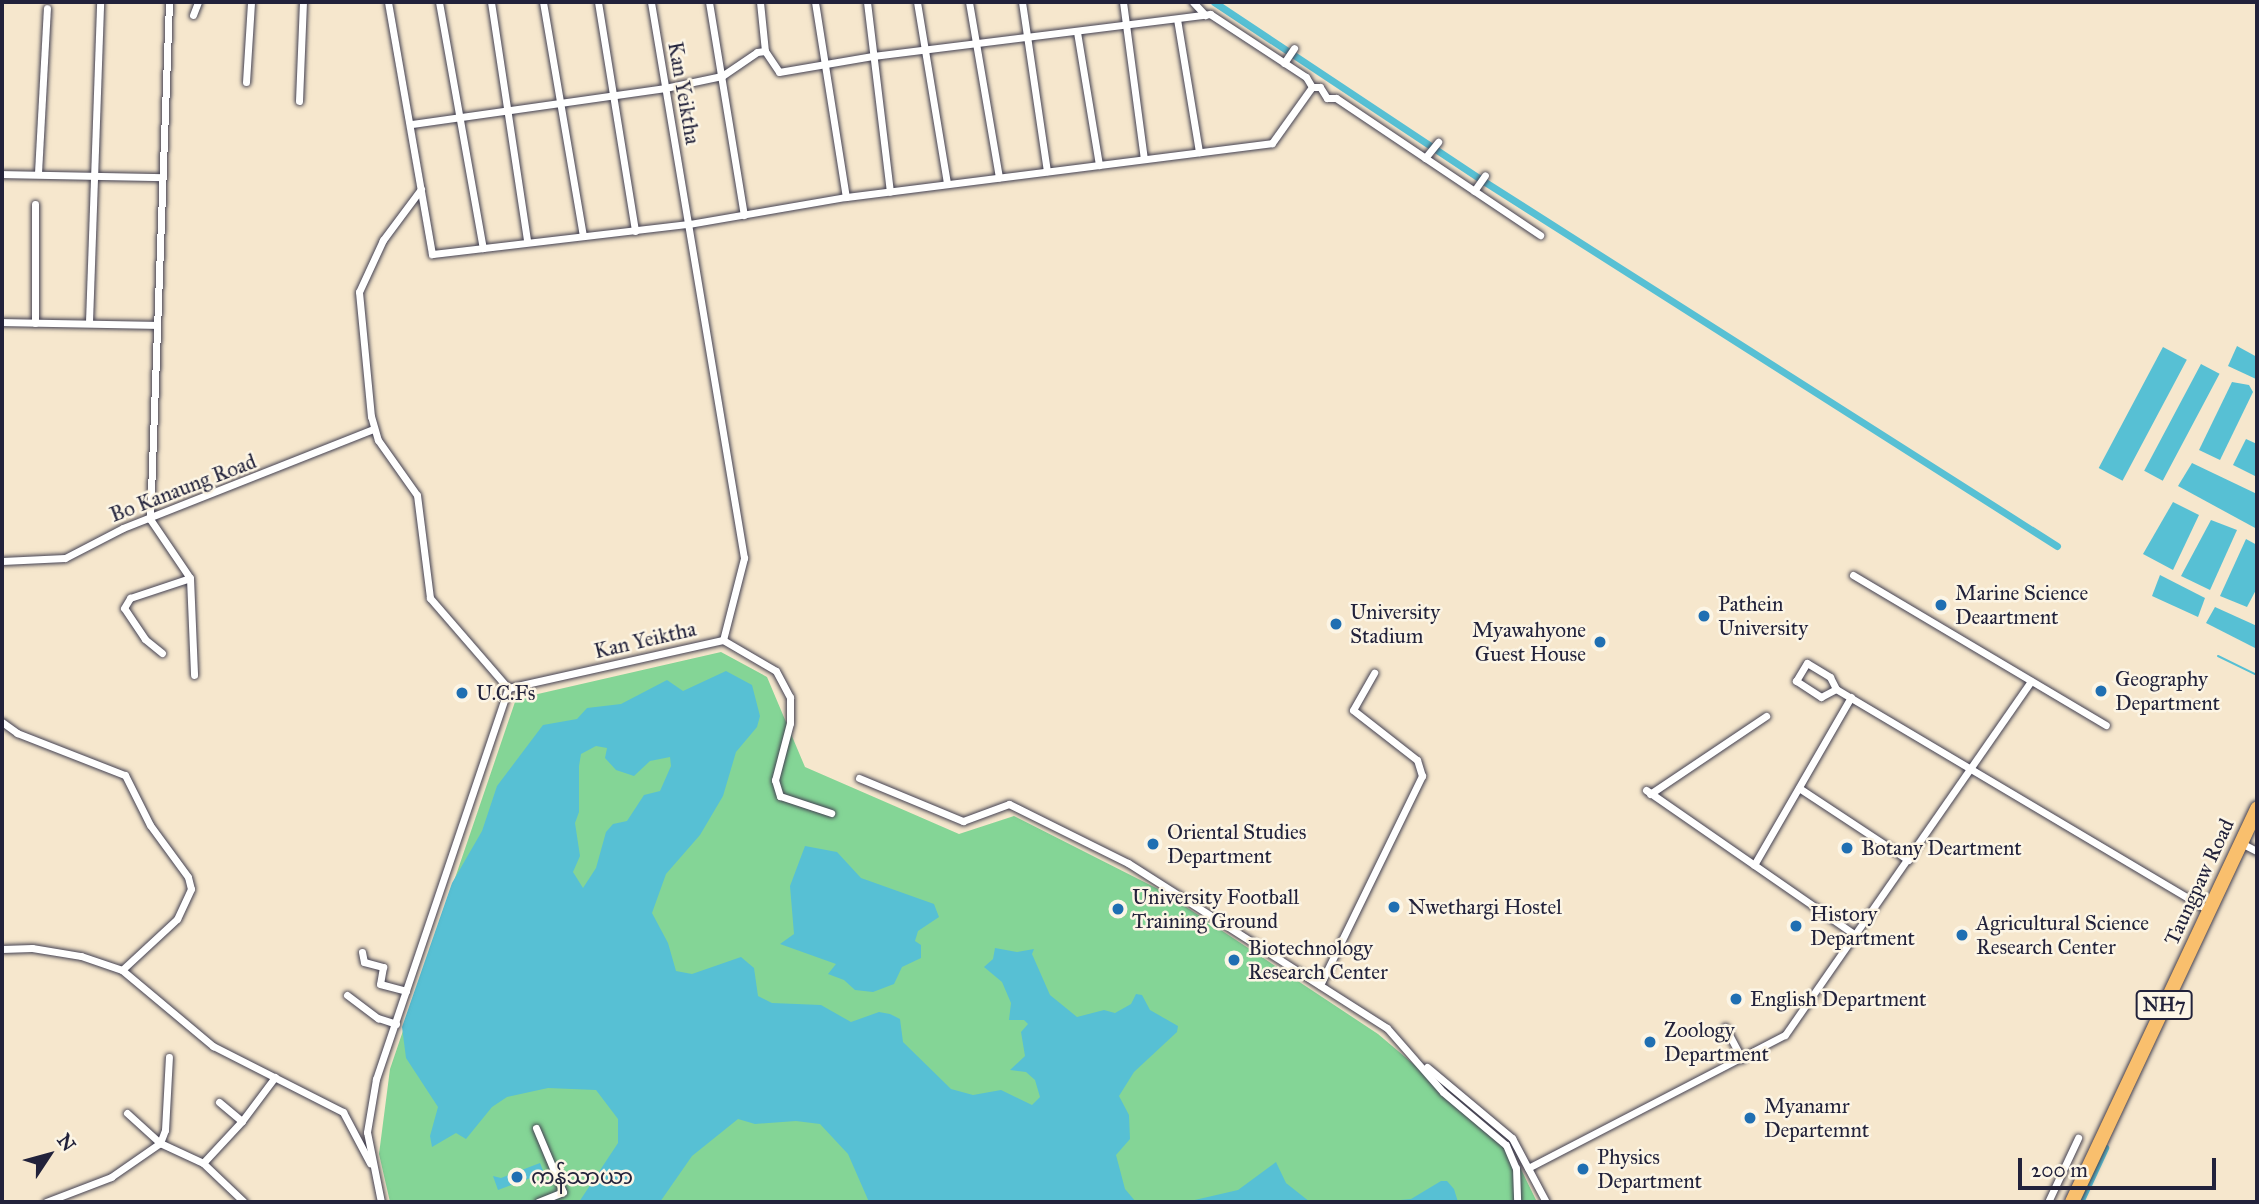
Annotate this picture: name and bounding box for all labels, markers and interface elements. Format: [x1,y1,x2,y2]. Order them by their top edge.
street label: Kan Yeiktha [663,40,705,146]
street label: Bo Kanaung Road [106,449,260,527]
place label: Marine Science Deaartment [1955,580,2088,630]
place label: Pathein University [1718,591,1808,641]
marker: Marine Science Deaartment [1933,597,1949,613]
place label: University Stadium [1350,599,1440,649]
marker: Pathein University [1696,608,1712,624]
street label: Kan Yeiktha [592,616,698,664]
marker: University Stadium [1328,616,1344,632]
place label: Myawahyone Guest House [1472,617,1586,667]
marker: Myawahyone Guest House [1592,634,1608,650]
place label: Geography Department [2115,666,2220,716]
place label: U.C.Fs [476,680,535,706]
marker: Geography Department [2093,683,2109,699]
marker: U.C.Fs [454,685,470,701]
street label: Taungpaw Road [2159,815,2239,949]
place label: Oriental Studies Department [1167,819,1306,869]
place label: Botany Deartment [1861,835,2022,861]
marker: Oriental Studies Department [1145,836,1161,852]
marker: Botany Deartment [1839,840,1855,856]
place label: University Football Training Ground [1132,884,1299,934]
place label: Nwethargi Hostel [1408,894,1562,920]
marker: Nwethargi Hostel [1386,899,1402,915]
marker: University Football Training Ground [1110,901,1126,917]
place label: History Department [1810,901,1915,951]
place label: Agricultural Science Research Center [1976,910,2149,960]
marker: History Department [1788,918,1804,934]
marker: Agricultural Science Research Center [1954,927,1970,943]
place label: Biotechnology Research Center [1248,935,1388,985]
marker: Biotechnology Research Center [1226,952,1242,968]
place label: English Department [1750,986,1927,1012]
road number: NH7 [2134,990,2194,1021]
marker: English Department [1728,991,1744,1007]
place label: Zoology Department [1664,1017,1769,1067]
marker: Zoology Department [1642,1034,1658,1050]
place label: Myanamr Departemnt [1764,1093,1869,1143]
marker: Myanamr Departemnt [1742,1110,1758,1126]
north arrow [14,1120,84,1190]
text: N [52,1129,80,1156]
place label: Physics Department [1597,1144,1702,1194]
scale bar [2021,1144,2219,1188]
text: 200 m [2031,1157,2088,1183]
marker: Physics Department [1575,1161,1591,1177]
place label: ကန်သာယာ [531,1164,633,1190]
marker: ကန်သာယာ [509,1169,525,1185]

